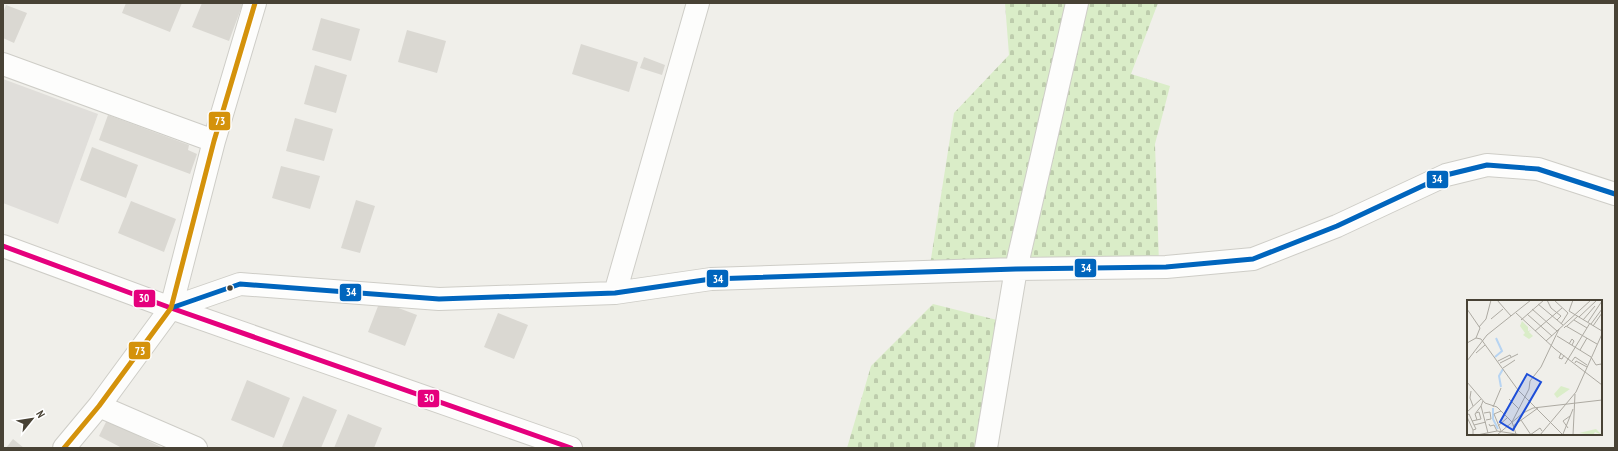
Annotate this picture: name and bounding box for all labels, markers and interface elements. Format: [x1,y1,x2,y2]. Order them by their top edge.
line badge: 73 [208,111,231,131]
text: 73 [215,114,225,128]
line badge: 34 [1426,170,1449,189]
text: 34 [1432,172,1443,186]
line badge: 34 [1074,258,1097,278]
text: 34 [1081,261,1092,275]
line badge: 34 [706,269,729,288]
text: 34 [713,272,724,286]
unlabelled marker [225,283,235,293]
line badge: 34 [339,283,362,302]
text: 34 [346,285,357,299]
line badge: 30 [133,289,156,308]
text: 30 [139,291,149,305]
inset map [1467,300,1602,435]
line badge: 73 [128,341,151,360]
text: 73 [135,344,145,358]
line badge: 30 [417,389,440,408]
text: 30 [424,391,434,405]
north arrow [12,399,52,439]
text: N [33,408,48,420]

